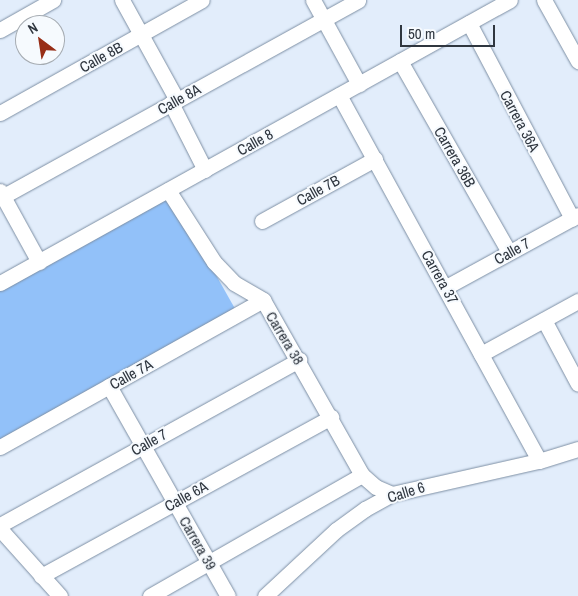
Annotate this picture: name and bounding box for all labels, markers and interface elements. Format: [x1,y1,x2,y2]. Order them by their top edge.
north arrow [15,15,65,65]
scale bar [403,15,498,47]
text: N [25,18,41,38]
text: 50 m [408,23,435,44]
street label: Calle 8B [76,38,126,76]
street label: Calle 8A [154,80,204,118]
street label: Carrera 36A [496,87,544,155]
street label: Carrera 36B [430,123,480,191]
street label: Calle 8 [234,125,276,159]
street label: Calle 7B [293,171,343,209]
street label: Calle 7 [491,234,533,268]
street label: Carrera 37 [418,247,462,307]
street label: Carrera 38 [262,308,308,368]
street label: Calle 7A [106,355,156,393]
street label: Calle 7 [128,425,170,459]
street label: Calle 6A [161,477,211,515]
street label: Calle 6 [385,478,427,506]
street label: Carrera 39 [176,513,220,573]

